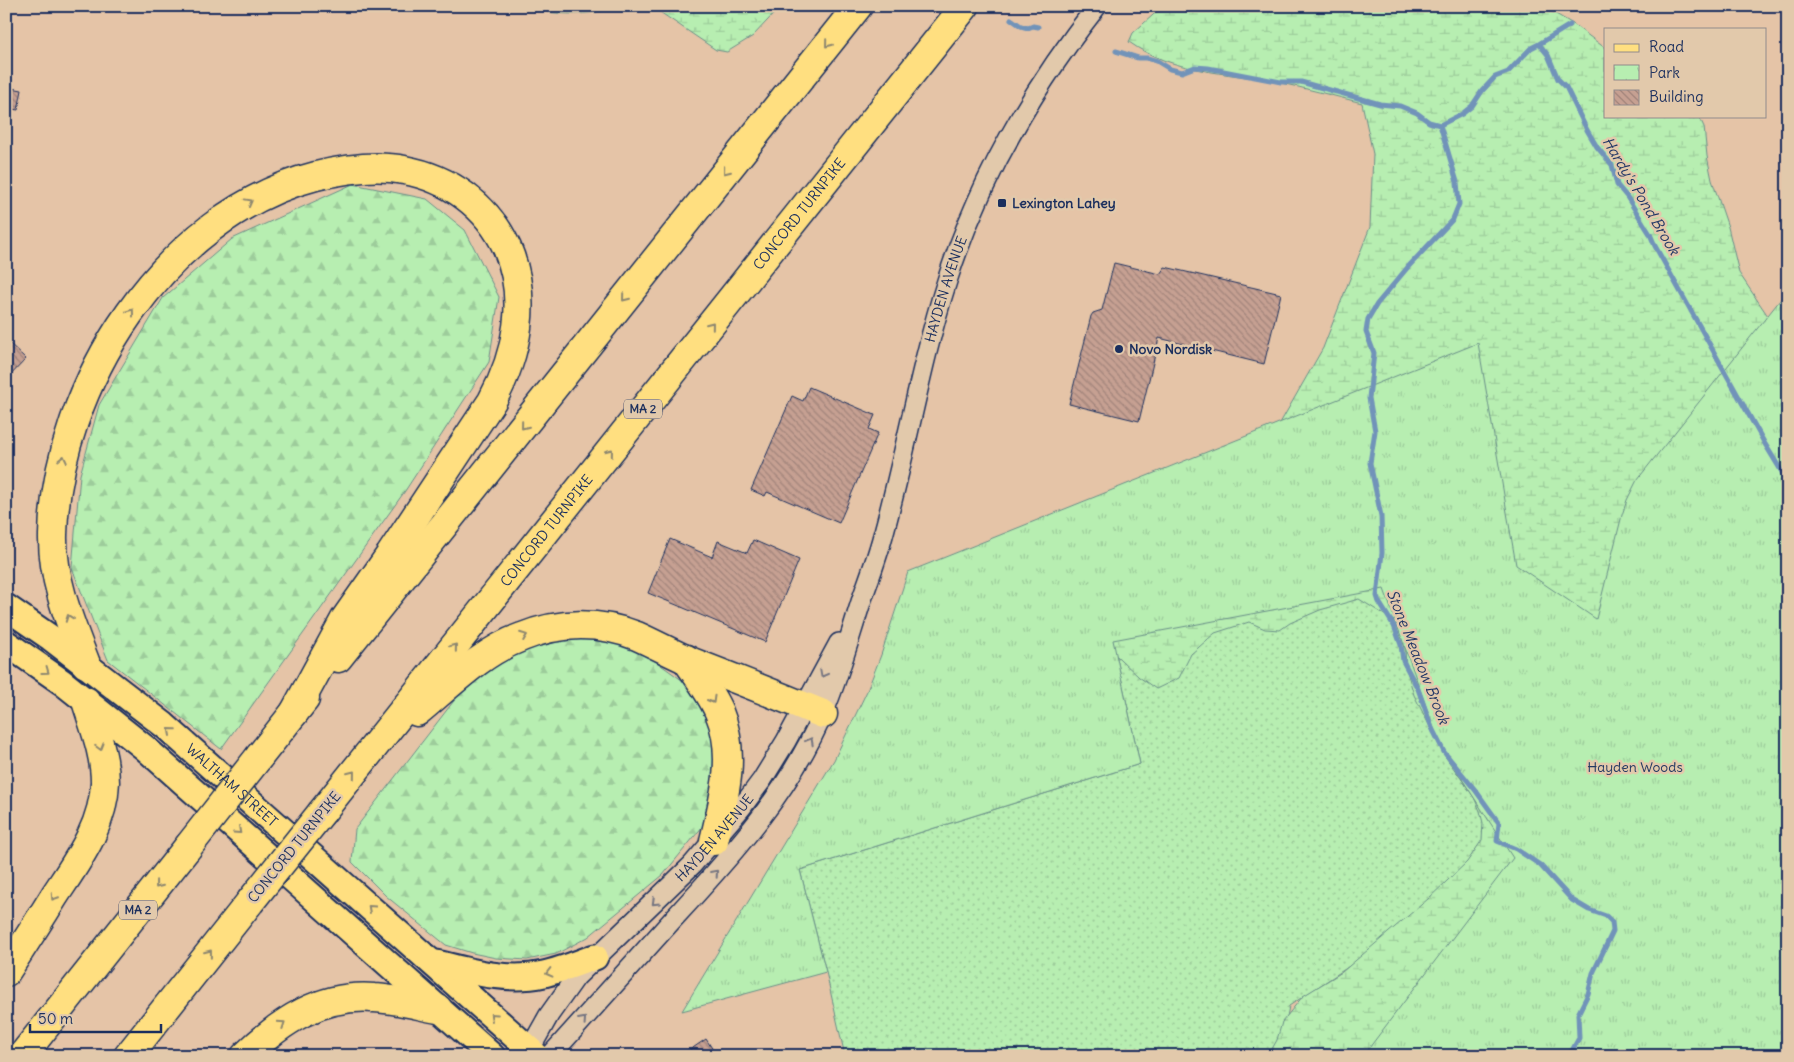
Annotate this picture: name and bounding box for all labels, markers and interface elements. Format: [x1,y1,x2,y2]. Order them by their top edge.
legend [1604,28,1766,118]
text: Road [1649,37,1684,56]
one-way arrow [824,39,833,48]
text: Park [1649,63,1680,82]
text: Building [1649,87,1704,106]
water label: Hardy's Pond Brook [1599,133,1685,259]
street label: CONCORD TURNPIKE [749,154,849,274]
one-way arrow [723,166,732,175]
place label: Lexington Lahey [1012,194,1116,212]
marker: Lexington Lahey [996,197,1008,209]
one-way arrow [243,198,252,208]
street label: HAYDEN AVENUE [921,233,971,344]
one-way arrow [621,293,630,302]
one-way arrow [125,308,134,318]
one-way arrow [705,321,714,330]
place label: Novo Nordisk [1129,340,1212,358]
marker: Novo Nordisk [1113,343,1125,355]
road number: MA 2 [624,399,662,418]
one-way arrow [520,420,529,429]
one-way arrow [604,448,613,457]
one-way arrow [58,454,68,463]
street label: CONCORD TURNPIKE [496,471,597,590]
water label: Stone Meadow Brook [1383,587,1455,728]
one-way arrow [65,615,75,623]
one-way arrow [519,632,528,642]
one-way arrow [448,644,456,653]
one-way arrow [40,665,50,674]
one-way arrow [819,669,829,678]
one-way arrow [706,695,716,704]
one-way arrow [168,728,177,737]
one-way arrow [804,737,814,746]
street label: WALTHAM STREET [182,740,281,831]
one-way arrow [94,743,104,751]
park label: Hayden Woods [1587,758,1683,776]
one-way arrow [347,771,355,780]
street label: CONCORD TURNPIKE [244,788,344,906]
street label: HAYDEN AVENUE [671,790,757,885]
one-way arrow [233,825,242,834]
one-way arrow [710,869,719,878]
one-way arrow [155,879,163,888]
one-way arrow [51,891,60,900]
one-way arrow [651,896,660,905]
road number: MA 2 [119,900,157,920]
one-way arrow [368,905,377,914]
one-way arrow [204,950,213,959]
one-way arrow [545,967,553,977]
scale bar [30,1002,161,1034]
text: 50 m [38,1009,73,1028]
one-way arrow [489,1013,498,1022]
one-way arrow [577,1016,586,1025]
one-way arrow [276,1021,286,1030]

